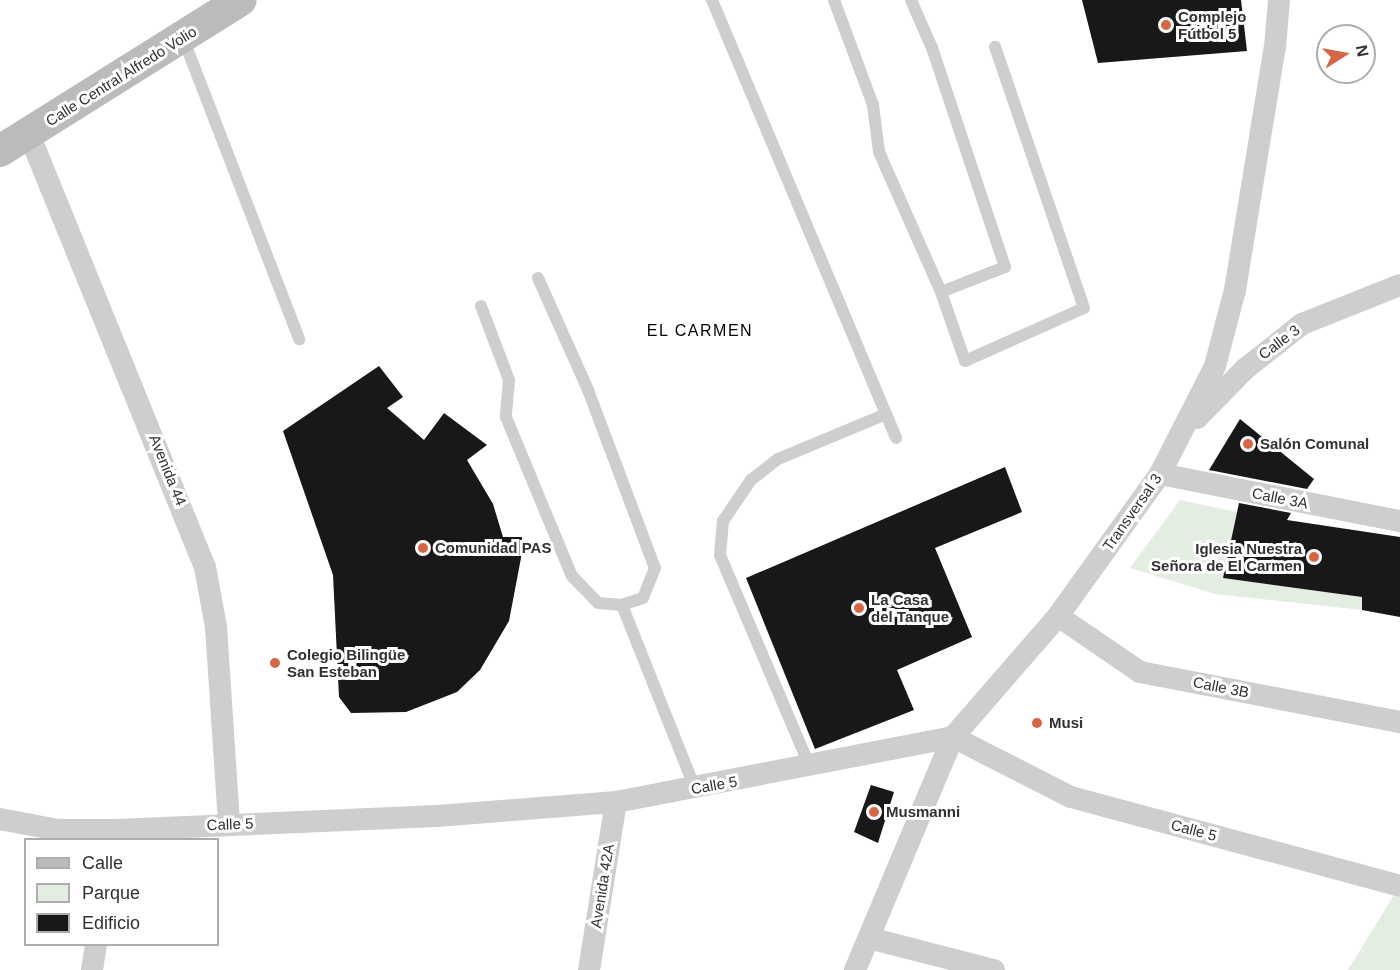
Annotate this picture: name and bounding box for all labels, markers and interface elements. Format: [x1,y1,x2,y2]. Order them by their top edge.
place label: Complejo Fútbol 5 [1178,7,1246,42]
marker: Complejo Fútbol 5 [1159,18,1173,32]
street label: Calle Central Alfredo Volio [42,22,200,130]
north arrow [1316,24,1376,84]
text: N [1353,44,1372,58]
district label: EL CARMEN [647,321,753,341]
street label: Calle 3 [1255,321,1303,363]
street label: Avenida 44 [146,432,190,508]
place label: Salón Comunal [1260,435,1369,453]
marker: Salón Comunal [1241,437,1255,451]
street label: Transversal 3 [1099,470,1165,554]
street label: Calle 3A [1250,484,1310,512]
place label: Comunidad PAS [435,539,551,557]
place label: Iglesia Nuestra Señora de El Carmen [1151,539,1302,574]
marker: Comunidad PAS [416,541,430,555]
marker: Iglesia Nuestra Señora de El Carmen [1307,550,1321,564]
place label: La Casa del Tanque [871,590,949,625]
marker: La Casa del Tanque [852,601,866,615]
place label: Colegio Bilingüe San Esteban [287,645,405,680]
marker: Colegio Bilingüe San Esteban [268,656,282,670]
street label: Calle 3B [1191,673,1251,701]
place label: Musi [1049,714,1083,732]
marker: Musi [1030,716,1044,730]
street label: Calle 5 [689,772,739,798]
place label: Musmanni [886,803,960,821]
marker: Musmanni [867,805,881,819]
street label: Calle 5 [206,814,254,834]
street label: Calle 5 [1169,815,1219,845]
legend [24,838,219,946]
street label: Avenida 42A [586,843,618,929]
text: Calle [82,853,123,873]
text: Parque [82,883,140,903]
text: Edificio [82,913,140,933]

